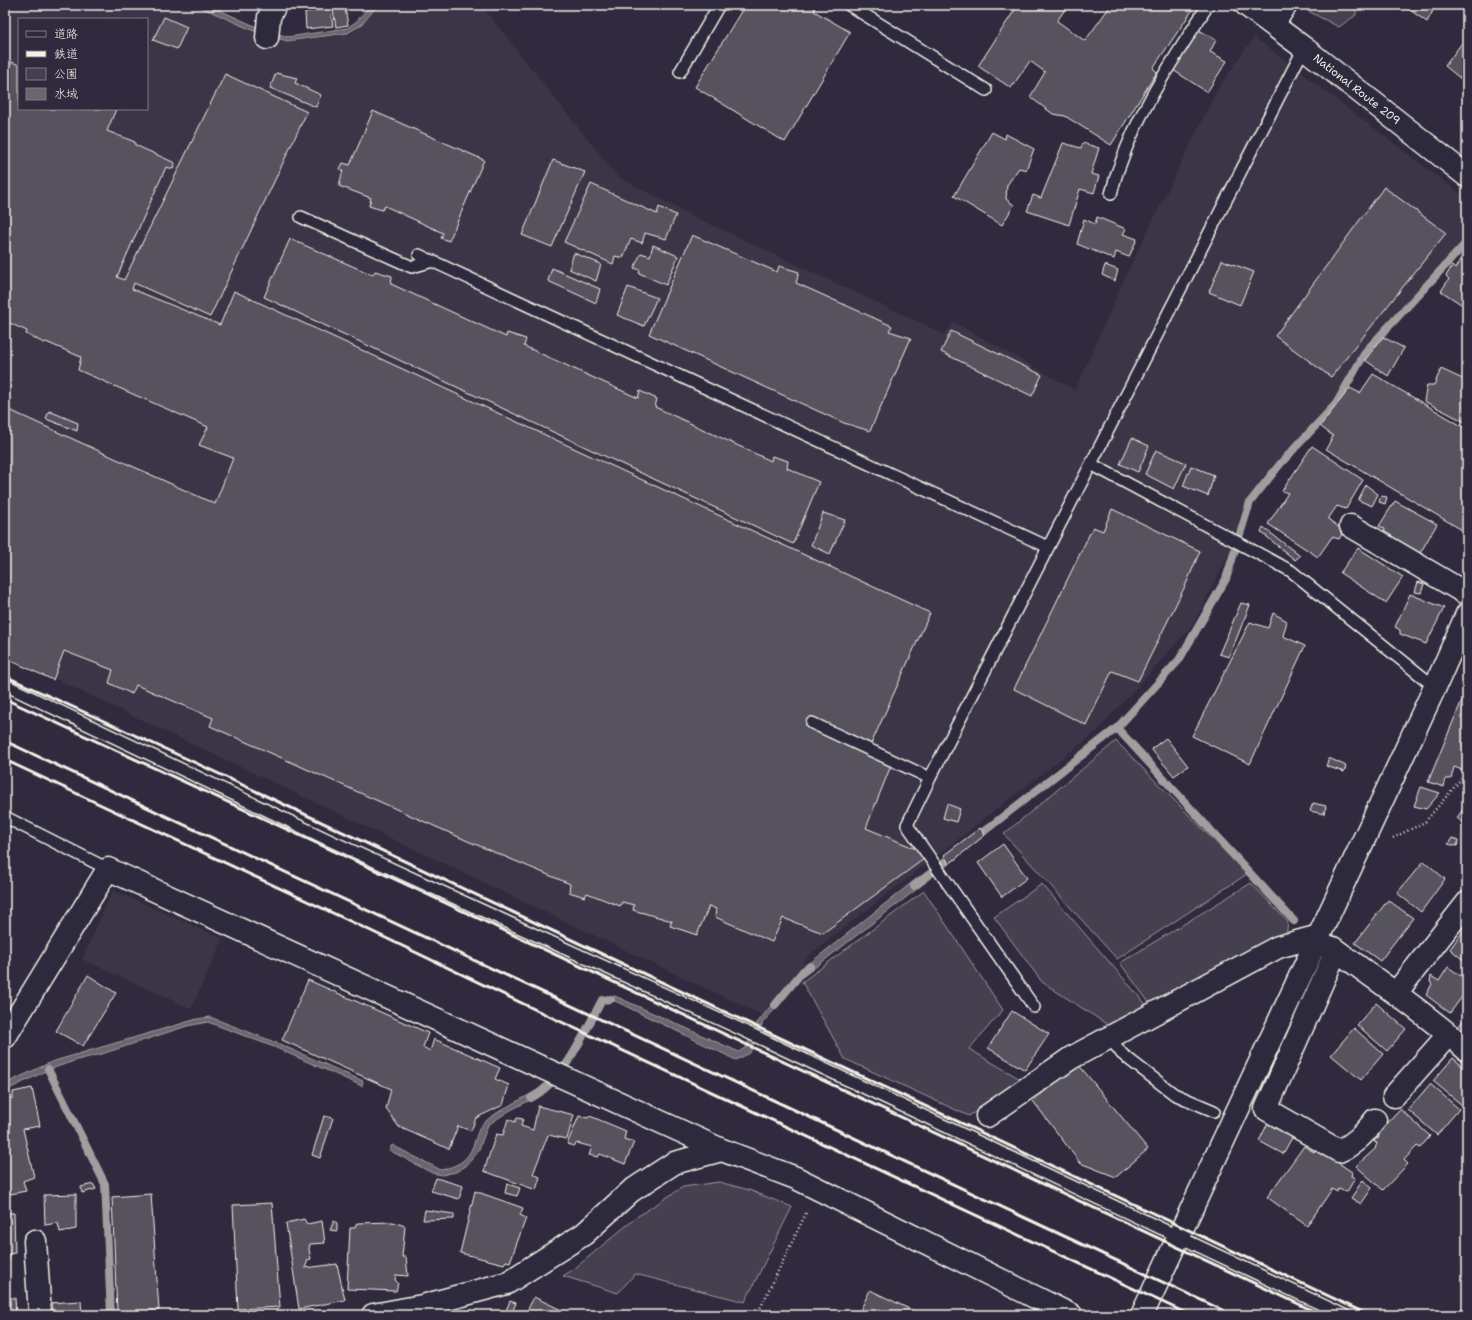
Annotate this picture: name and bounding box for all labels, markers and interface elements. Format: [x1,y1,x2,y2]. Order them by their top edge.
legend [18,18,148,110]
text: 道路 [54,26,78,42]
text: 鉄道 [54,46,78,62]
street label: National Route 209 [1310,51,1403,128]
text: 公園 [54,66,78,82]
text: 水域 [54,86,78,102]

